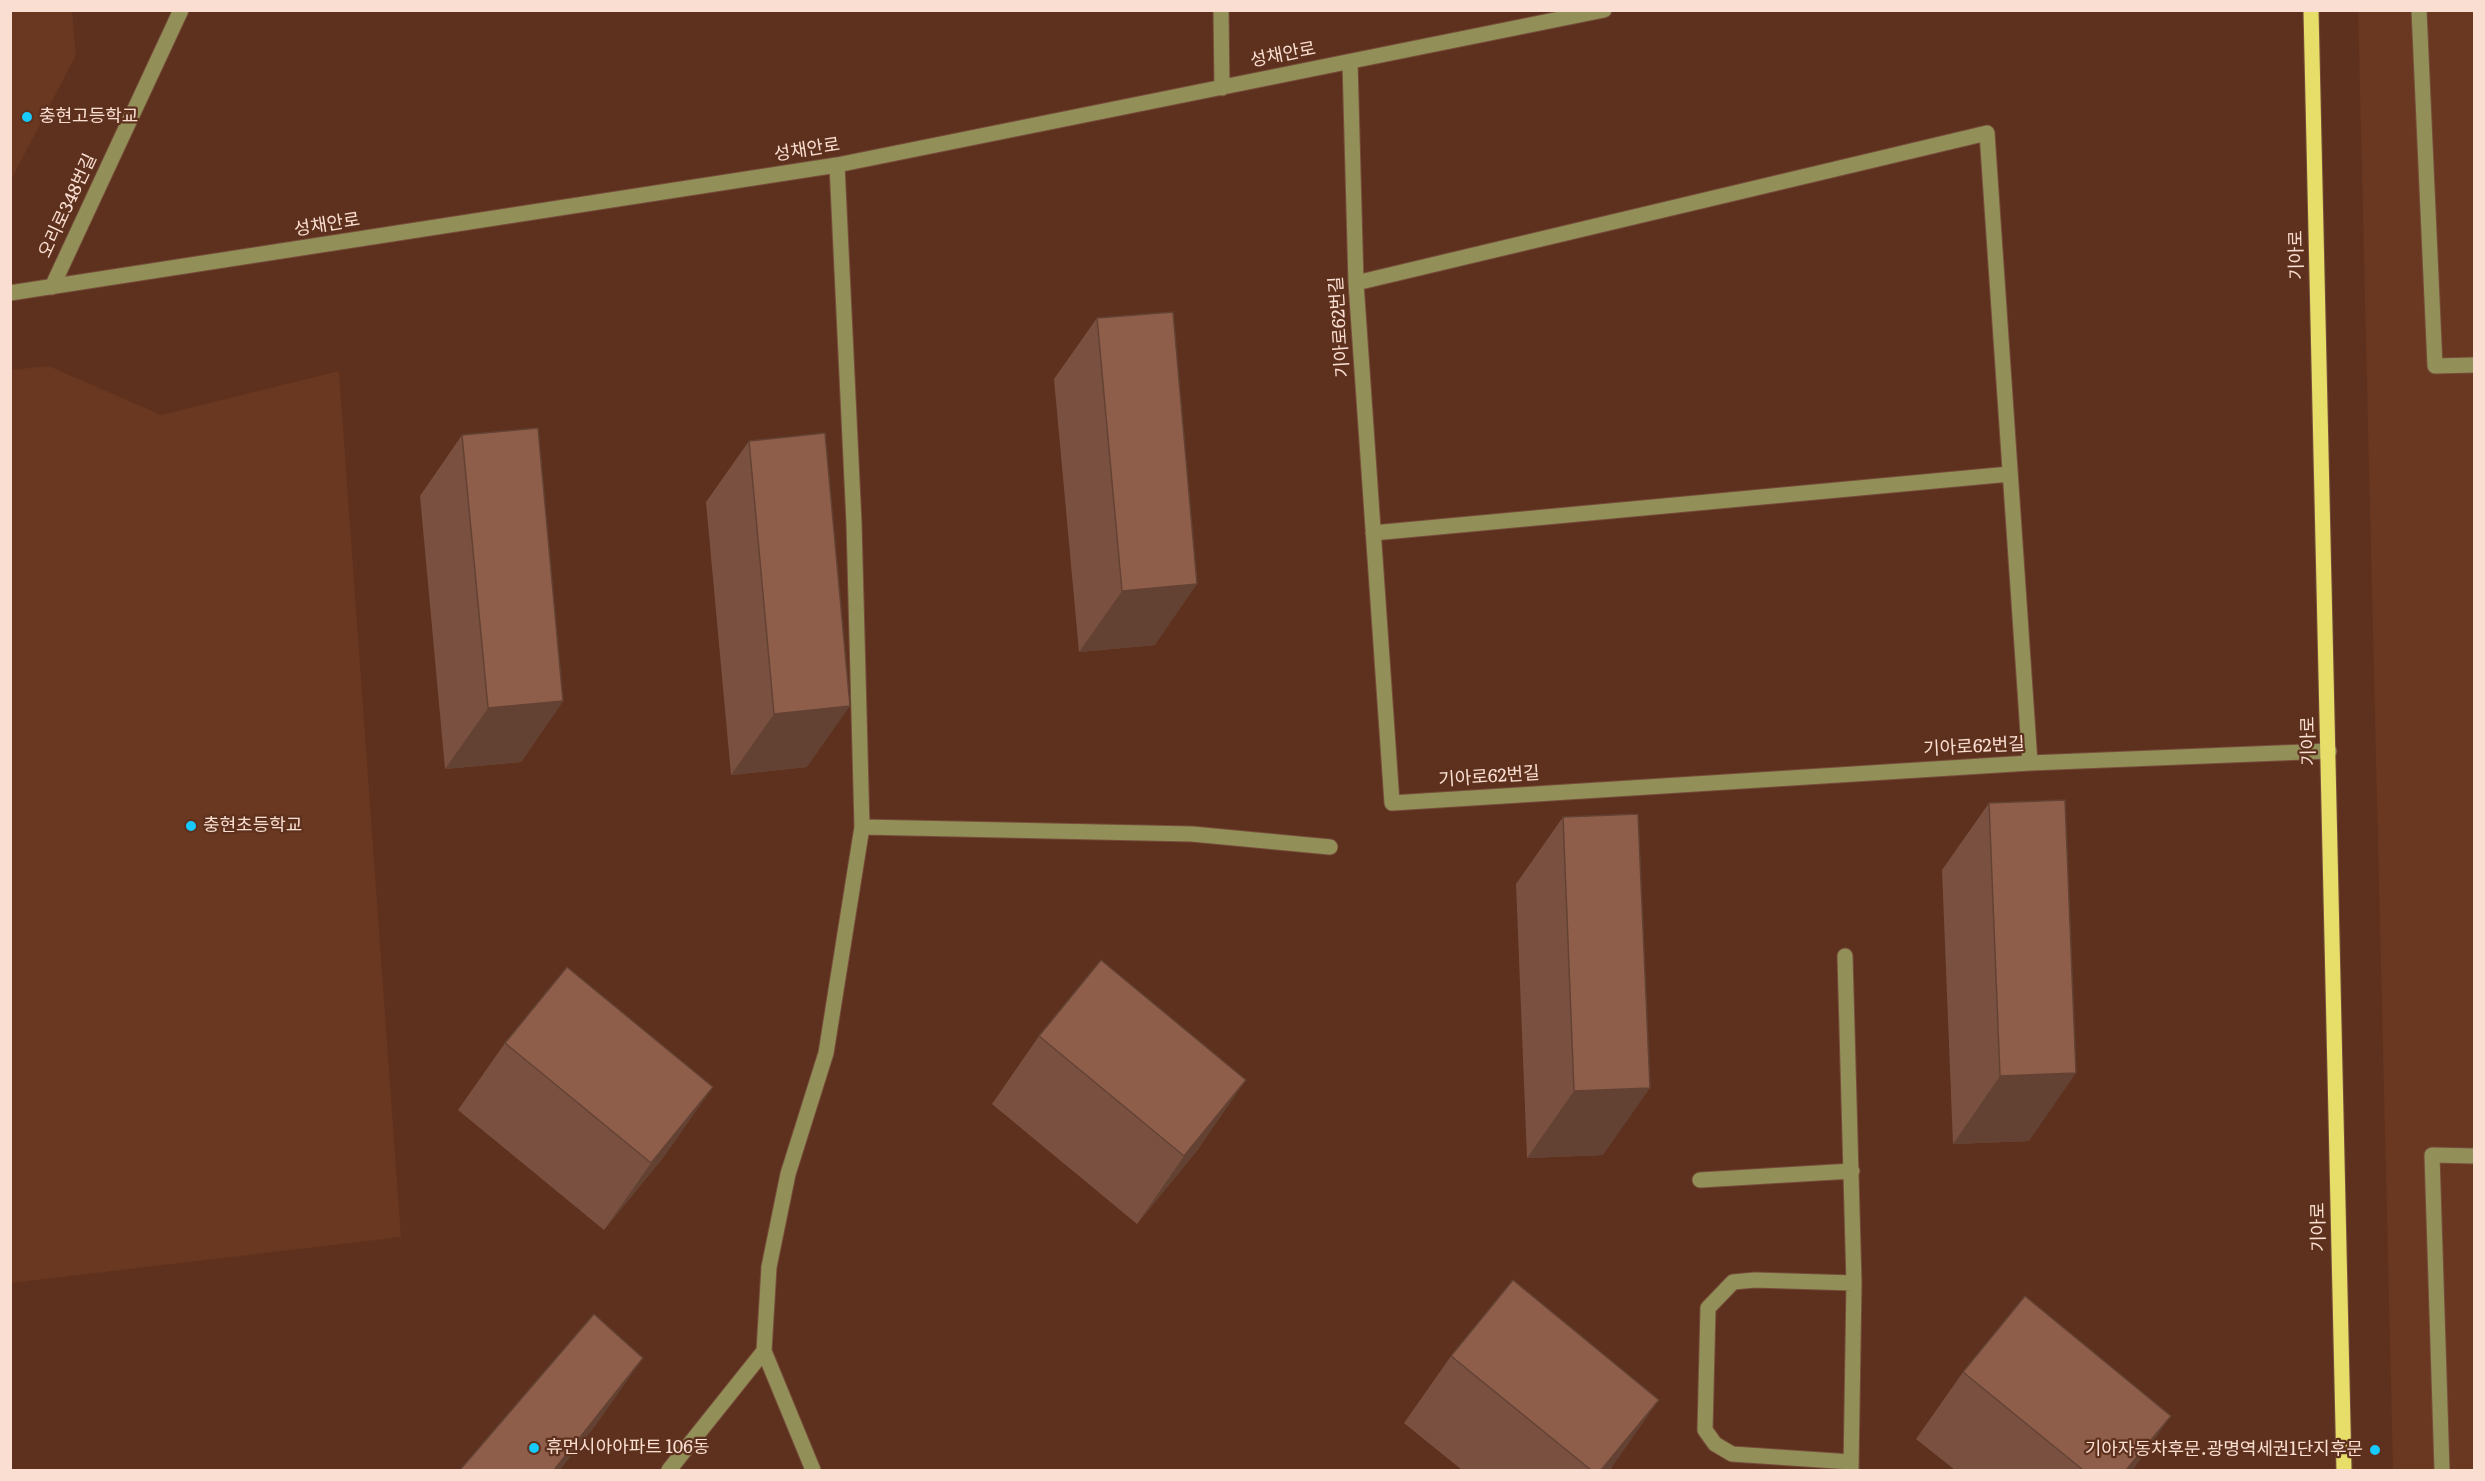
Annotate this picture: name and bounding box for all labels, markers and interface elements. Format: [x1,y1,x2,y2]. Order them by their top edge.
street label: 성채안로 [1248,38,1318,72]
place label: 충현고등학교 [39,106,138,128]
marker: 충현고등학교 [20,110,34,124]
street label: 성채안로 [773,134,841,166]
street label: 오리로348번길 [34,151,102,261]
street label: 성채안로 [293,209,361,241]
street label: 기아로 [2286,230,2308,280]
street label: 기아로62번길 [1326,276,1354,378]
street label: 기아로 [2298,716,2320,766]
street label: 기아로62번길 [1923,734,2025,760]
street label: 기아로62번길 [1438,763,1540,791]
place label: 충현초등학교 [203,815,302,837]
marker: 충현초등학교 [184,819,198,833]
street label: 기아로 [2308,1202,2330,1252]
place label: 휴먼시아아파트 106동 [546,1437,709,1459]
place label: 기아자동차후문.광명역세권1단지후문 [2085,1439,2363,1461]
marker: 휴먼시아아파트 106동 [527,1441,541,1455]
marker: 기아자동차후문.광명역세권1단지후문 [2368,1443,2382,1457]

